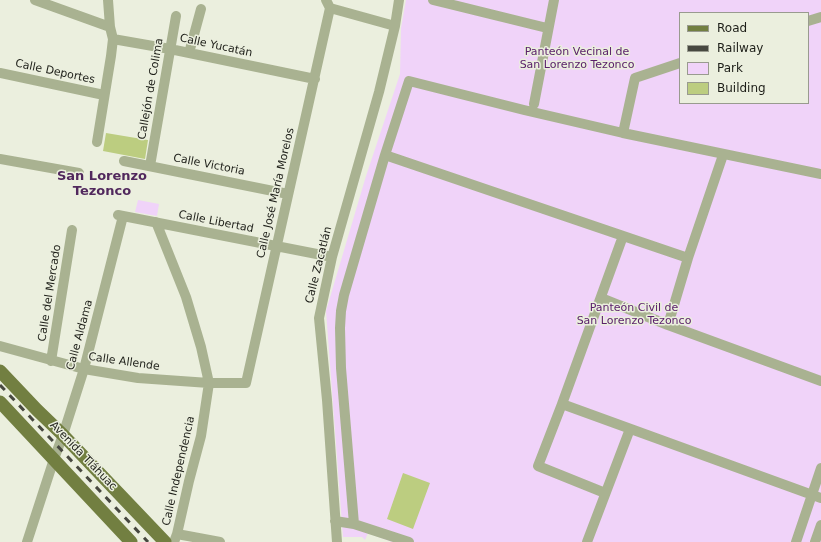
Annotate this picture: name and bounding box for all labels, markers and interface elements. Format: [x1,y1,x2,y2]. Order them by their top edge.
legend [679,12,809,104]
text: Road [717,21,747,35]
street label: Calle Yucatán [178,32,254,60]
street label: Callejón de Colima [136,37,166,141]
text: Railway [717,41,763,55]
park label: Panteón Vecinal de San Lorenzo Tezonco [520,45,634,71]
street label: Calle Deportes [14,57,96,87]
text: Park [717,61,743,75]
text: Building [717,81,766,95]
street label: Calle José María Morelos [255,126,297,260]
street label: Calle Victoria [172,152,246,178]
district label: San Lorenzo Tezonco [57,169,147,200]
street label: Calle Libertad [177,208,255,236]
street label: Calle Zacatlán [303,225,335,305]
street label: Calle del Mercado [36,244,64,342]
street label: Calle Aldama [64,298,96,372]
park label: Panteón Civil de San Lorenzo Tezonco [577,301,691,327]
street label: Calle Allende [87,350,161,374]
street label: Calle Independencia [160,415,198,527]
street label: Avenida Tláhuac [47,419,119,493]

